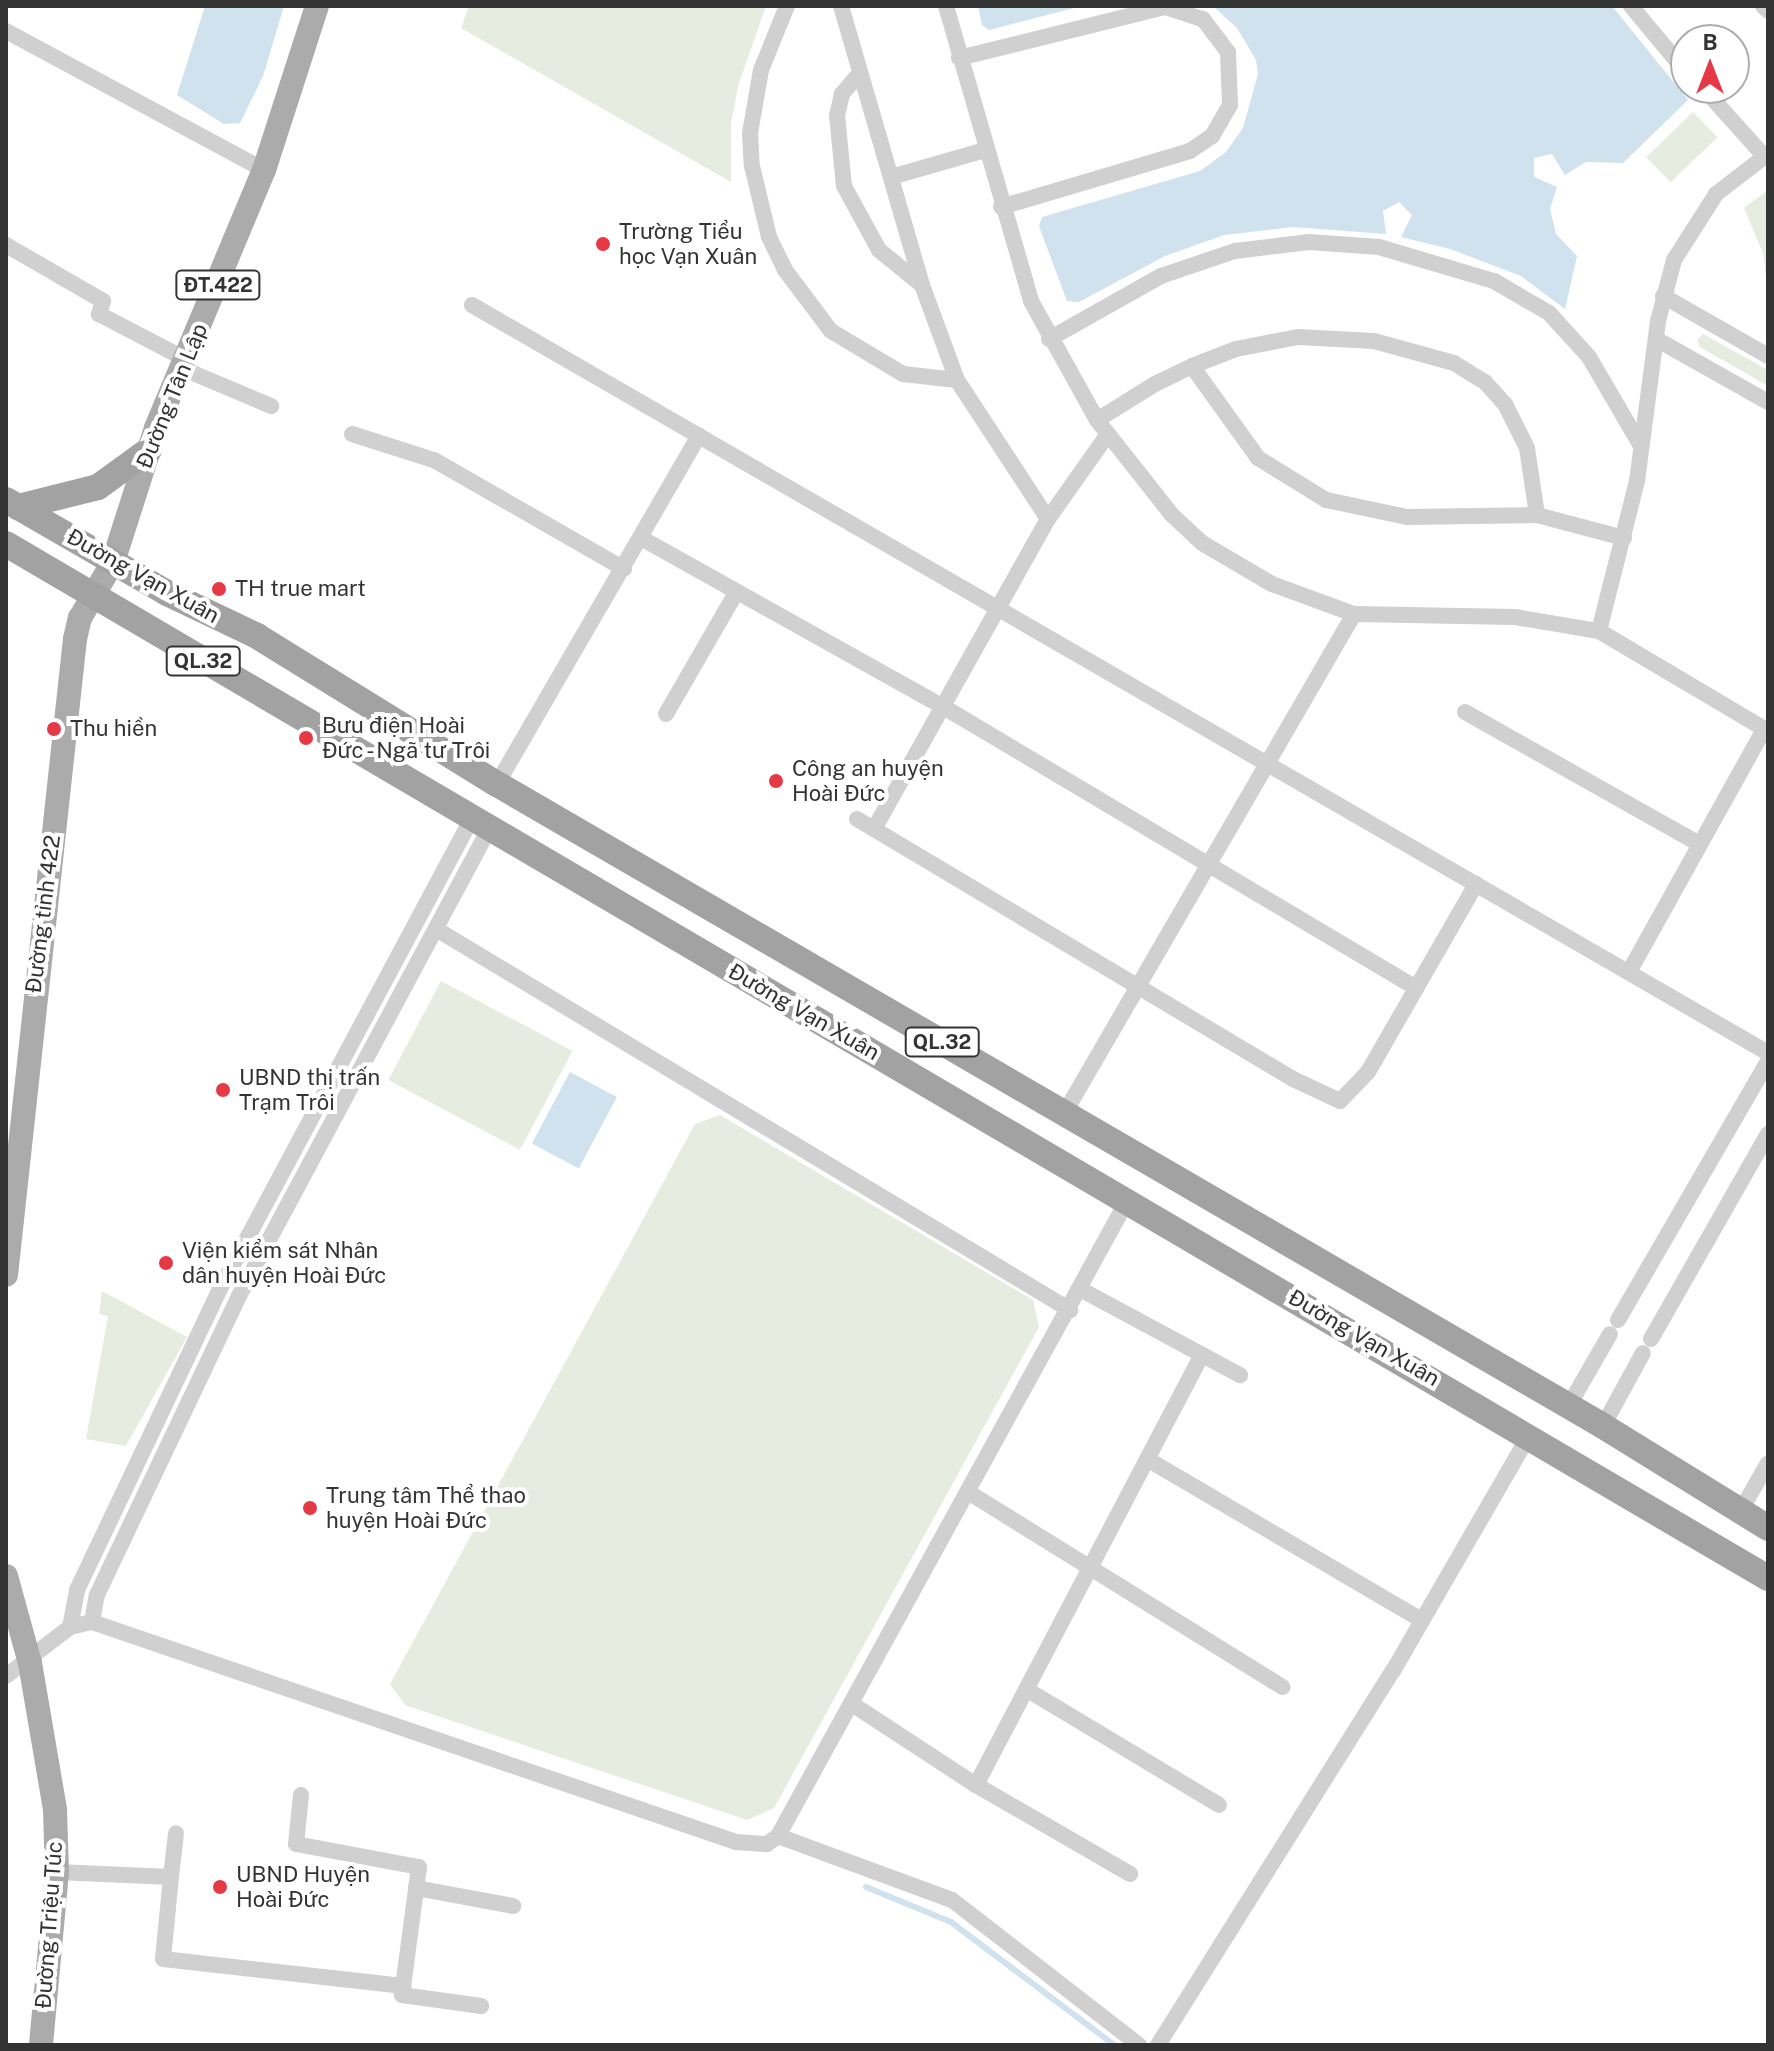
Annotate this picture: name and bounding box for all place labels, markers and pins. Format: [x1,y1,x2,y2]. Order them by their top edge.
place label: Trường Tiểu học Vạn Xuân [619,218,758,270]
marker: Trường Tiểu học Vạn Xuân [594,235,612,253]
place label: TH true mart [235,576,366,602]
marker: TH true mart [210,580,228,598]
place label: Bưu điện Hoài Đức - Ngã tư Trôi [322,712,496,764]
place label: Thu hiền [70,716,157,742]
marker: Thu hiền [45,720,63,738]
marker: Bưu điện Hoài Đức - Ngã tư Trôi [297,729,315,747]
place label: Công an huyện Hoài Đức [792,755,944,806]
marker: Công an huyện Hoài Đức [767,772,785,790]
place label: UBND thị trấn Trạm Trôi [239,1064,380,1116]
marker: UBND thị trấn Trạm Trôi [214,1081,232,1099]
place label: Viện kiểm sát Nhân dân huyện Hoài Đức [182,1237,386,1288]
marker: Viện kiểm sát Nhân dân huyện Hoài Đức [157,1254,175,1272]
place label: Trung tâm Thể thao huyện Hoài Đức [326,1482,526,1534]
marker: Trung tâm Thể thao huyện Hoài Đức [301,1499,319,1517]
place label: UBND Huyện Hoài Đức [236,1861,370,1912]
marker: UBND Huyện Hoài Đức [211,1878,229,1896]

